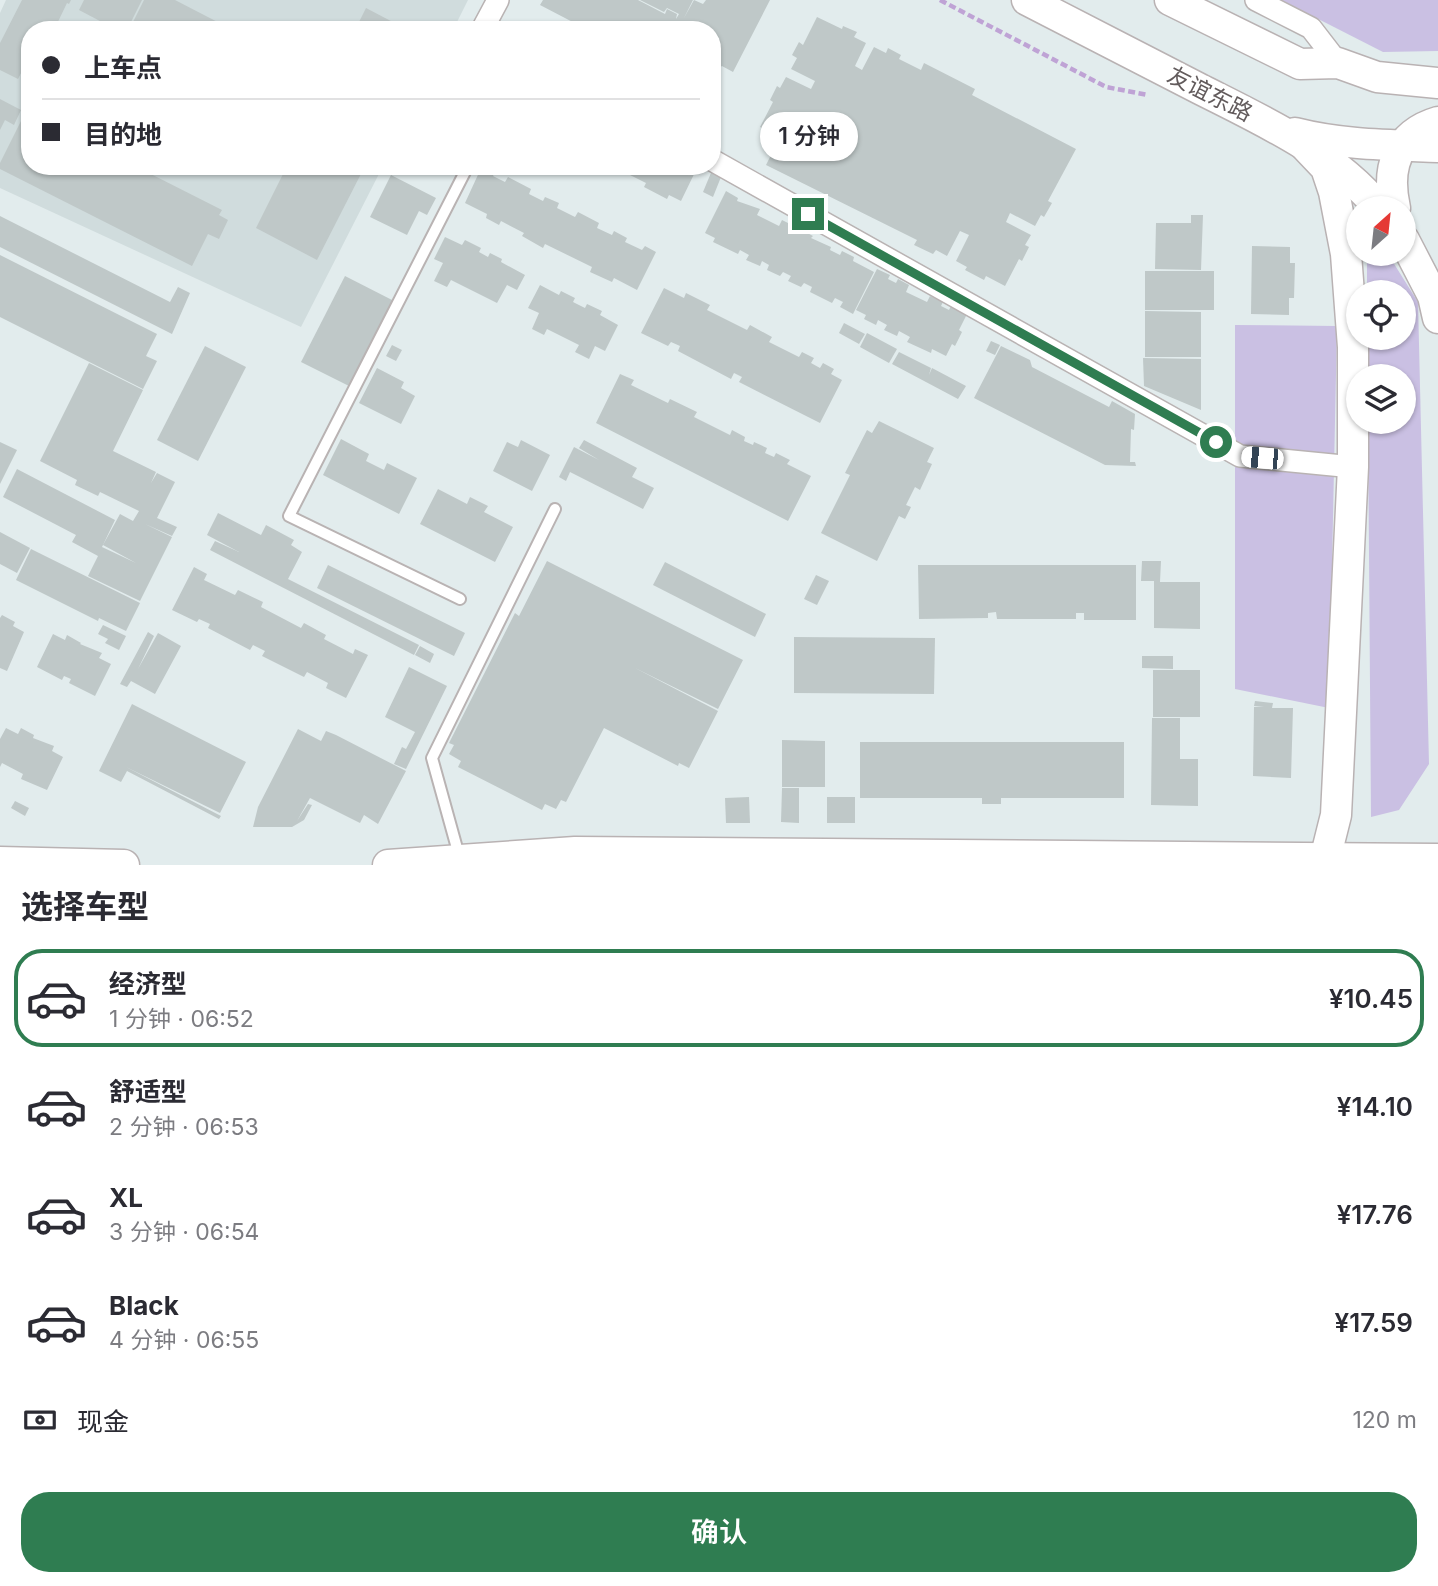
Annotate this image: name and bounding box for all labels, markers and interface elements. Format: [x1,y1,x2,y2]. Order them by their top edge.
text: 上车点 [84,52,162,83]
street label: 友谊东路 [1163,61,1257,127]
callout: 1 分钟 [759,113,857,162]
text: 目的地 [84,119,162,150]
text: 1 分钟 [778,122,840,150]
north arrow [1346,196,1416,266]
map controls [1346,196,1416,434]
route end [792,198,824,230]
button: locate [1346,280,1416,350]
button: layers [1346,364,1416,434]
route start [1200,426,1232,458]
car [1241,446,1284,470]
text: 选择车型 [21,887,149,926]
icon: car [25,967,88,1030]
text: 经济型 [109,968,187,999]
text: ¥10.45 [1329,983,1413,1014]
text: 1 分钟 · 06:52 [109,1005,254,1033]
icon: car [25,1075,88,1138]
text: 舒适型 [109,1076,187,1107]
text: ¥14.10 [1337,1091,1413,1122]
text: 2 分钟 · 06:53 [109,1113,259,1141]
text: XL [109,1182,143,1213]
icon: car [25,1183,88,1246]
text: ¥17.76 [1337,1199,1413,1230]
text: 3 分钟 · 06:54 [109,1218,259,1246]
text: Black [109,1290,179,1321]
icon: car [25,1291,88,1354]
text: ¥17.59 [1335,1307,1413,1338]
text: 4 分钟 · 06:55 [109,1326,259,1354]
icon: cash [21,1401,59,1439]
text: 现金 [77,1406,129,1437]
text: 120 m [1352,1406,1417,1434]
button: 确认 [21,1492,1417,1572]

